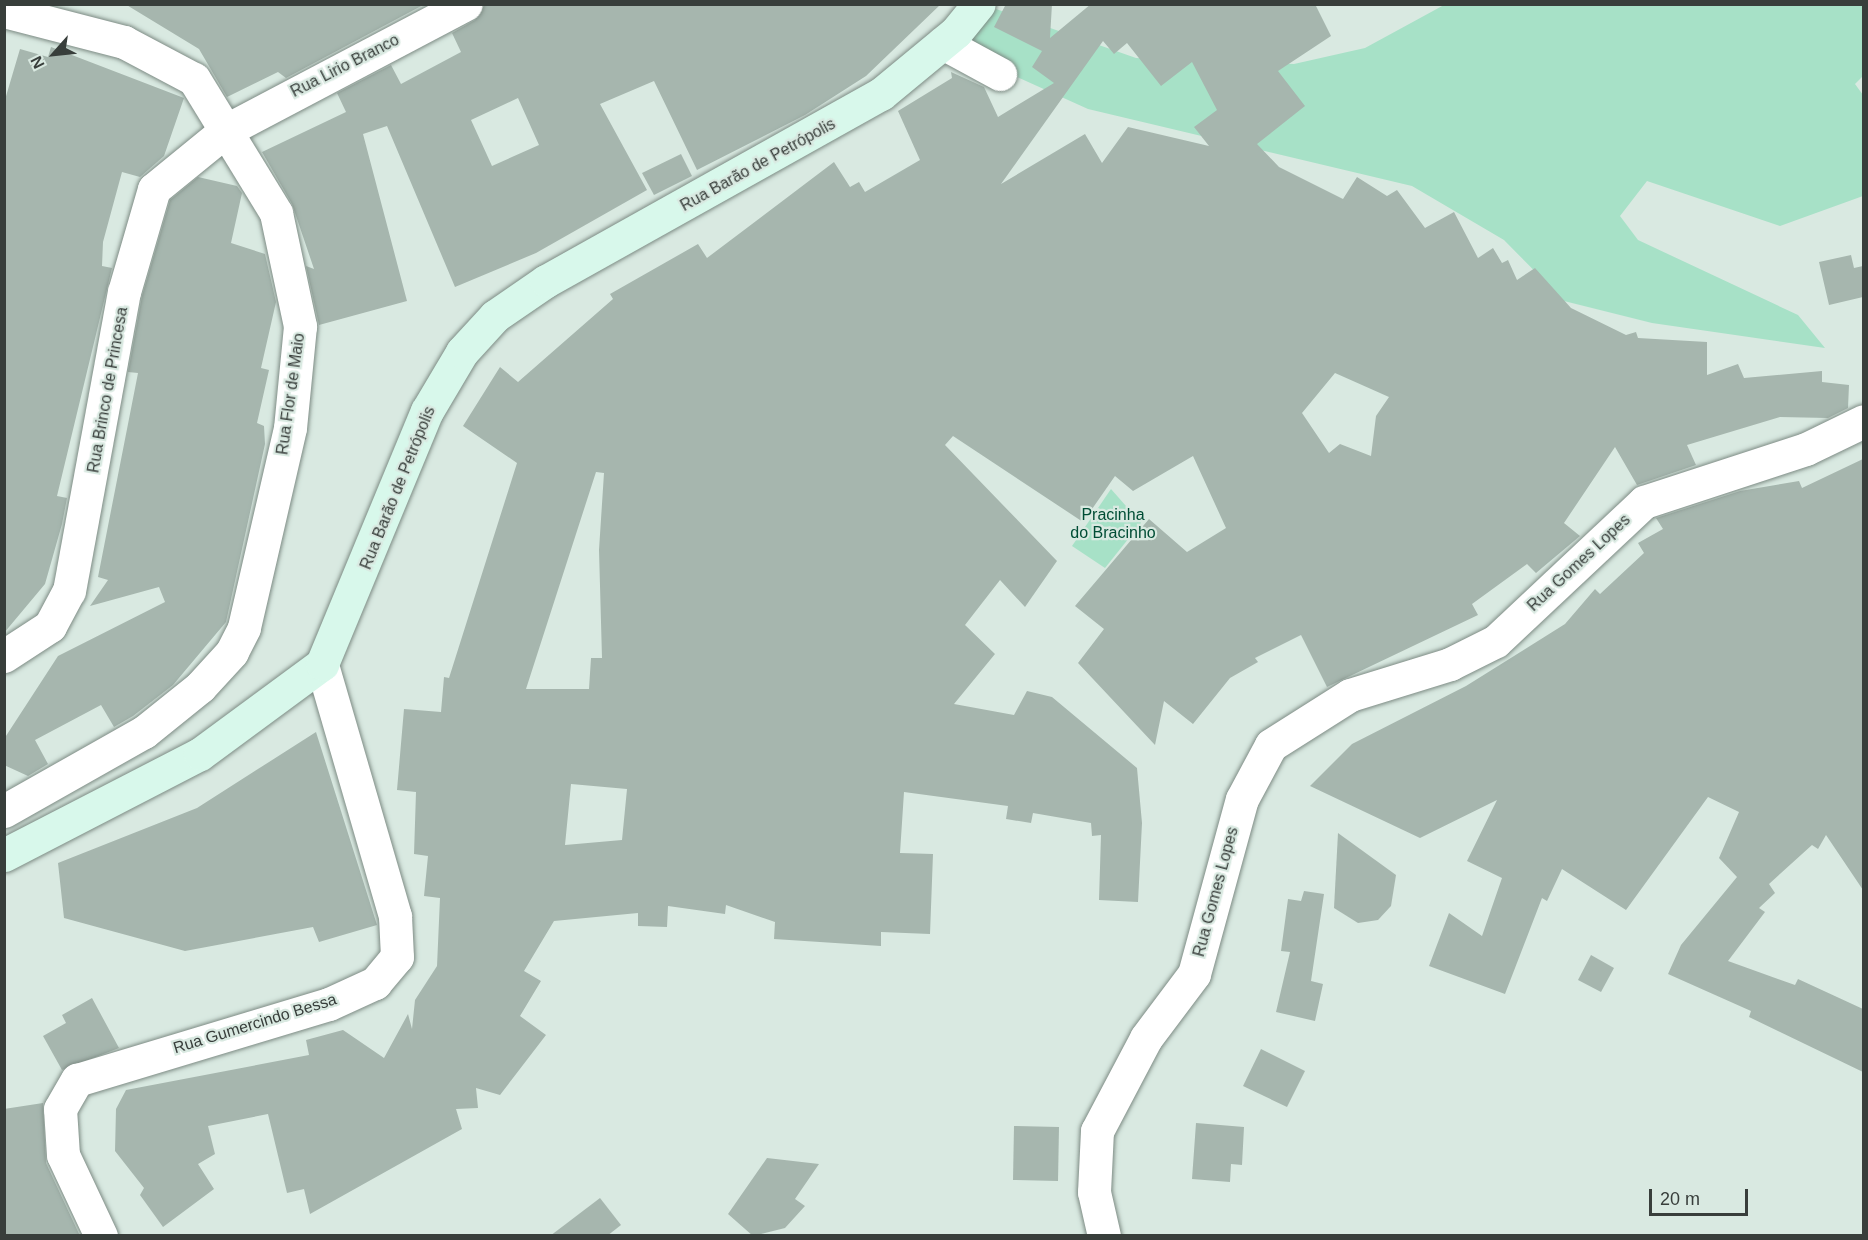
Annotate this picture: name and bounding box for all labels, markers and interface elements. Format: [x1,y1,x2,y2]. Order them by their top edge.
north arrow [24,24,84,84]
street label: Rua Lirio Branco [288,30,402,102]
text: N [27,53,48,71]
street label: Rua Barão de Petrópolis [677,114,839,216]
street label: Rua Brinco de Princesa [84,306,132,474]
street label: Rua Flor de Maio [273,332,309,456]
street label: Rua Barão de Petrópolis [356,404,440,572]
park label: Pracinha do Bracinho [1070,505,1156,543]
street label: Rua Gomes Lopes [1524,510,1634,616]
street label: Rua Gomes Lopes [1189,825,1243,959]
street label: Rua Gumercindo Bessa [171,990,339,1058]
scale bar [1652,1177,1751,1215]
text: 20 m [1660,1189,1700,1209]

